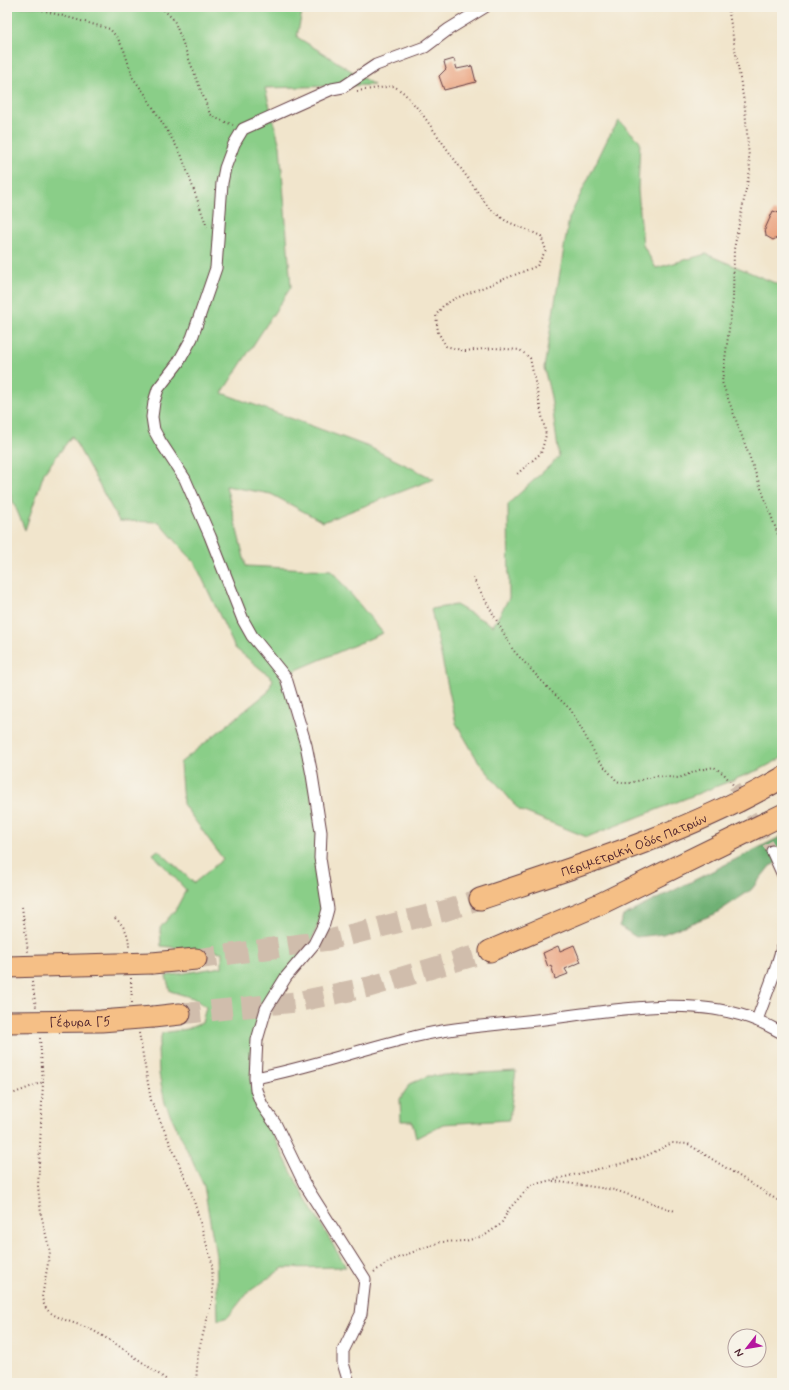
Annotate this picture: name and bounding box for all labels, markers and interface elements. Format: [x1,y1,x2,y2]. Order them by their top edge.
street label: Περιμετρική Οδός Πατρών [559,810,710,881]
street label: Γέφυρα Γ5 [49,1013,112,1032]
north arrow [727,1328,767,1368]
text: N [731,1346,747,1359]

